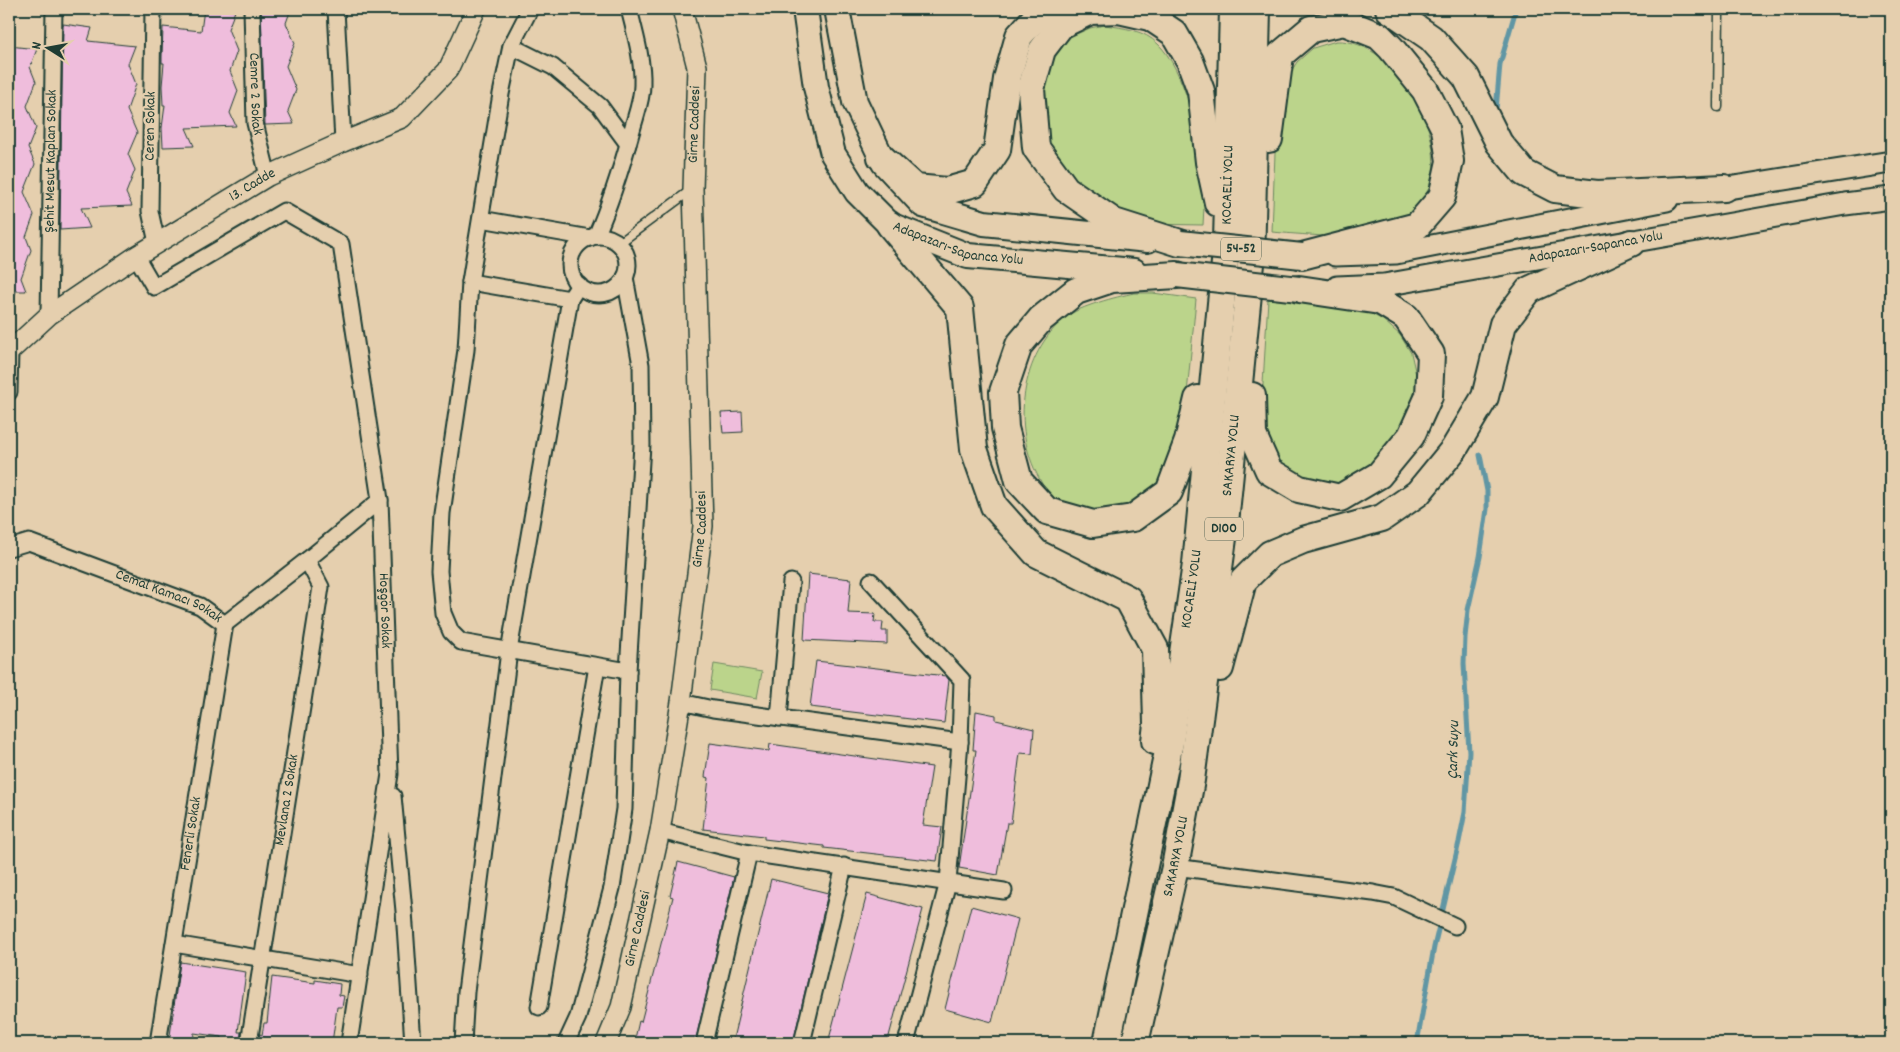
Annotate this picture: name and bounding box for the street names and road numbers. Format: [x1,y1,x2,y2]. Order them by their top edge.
street label: Cemre 2 Sokak [242,52,269,138]
street label: Girne Caddesi [683,85,707,163]
street label: Şehit Mesut Kaplan Sokak [39,89,64,233]
street label: Ceren Sokak [139,91,163,161]
street label: KOCAELİ YOLU [1216,145,1240,225]
street label: 13. Cadde [225,163,280,208]
street label: Adapazarı-Sapanca Yolu [889,216,1024,272]
street label: Adapazarı-Sapanca Yolu [1527,225,1665,270]
road number: 54-52 [1221,238,1261,260]
street label: SAKARYA YOLU [1217,414,1247,497]
street label: Girne Caddesi [687,490,714,569]
road number: D100 [1205,518,1243,540]
street label: KOCAELİ YOLU [1176,549,1208,630]
street label: Cemal Kamacı Sokak [112,564,227,629]
street label: Hoşgör Sokak [372,572,396,649]
street label: Mevlana 2 Sokak [269,753,305,847]
street label: Fenerli Sokak [175,795,208,872]
street label: SAKARYA YOLU [1158,814,1195,899]
street label: Girne Caddesi [619,889,657,969]

